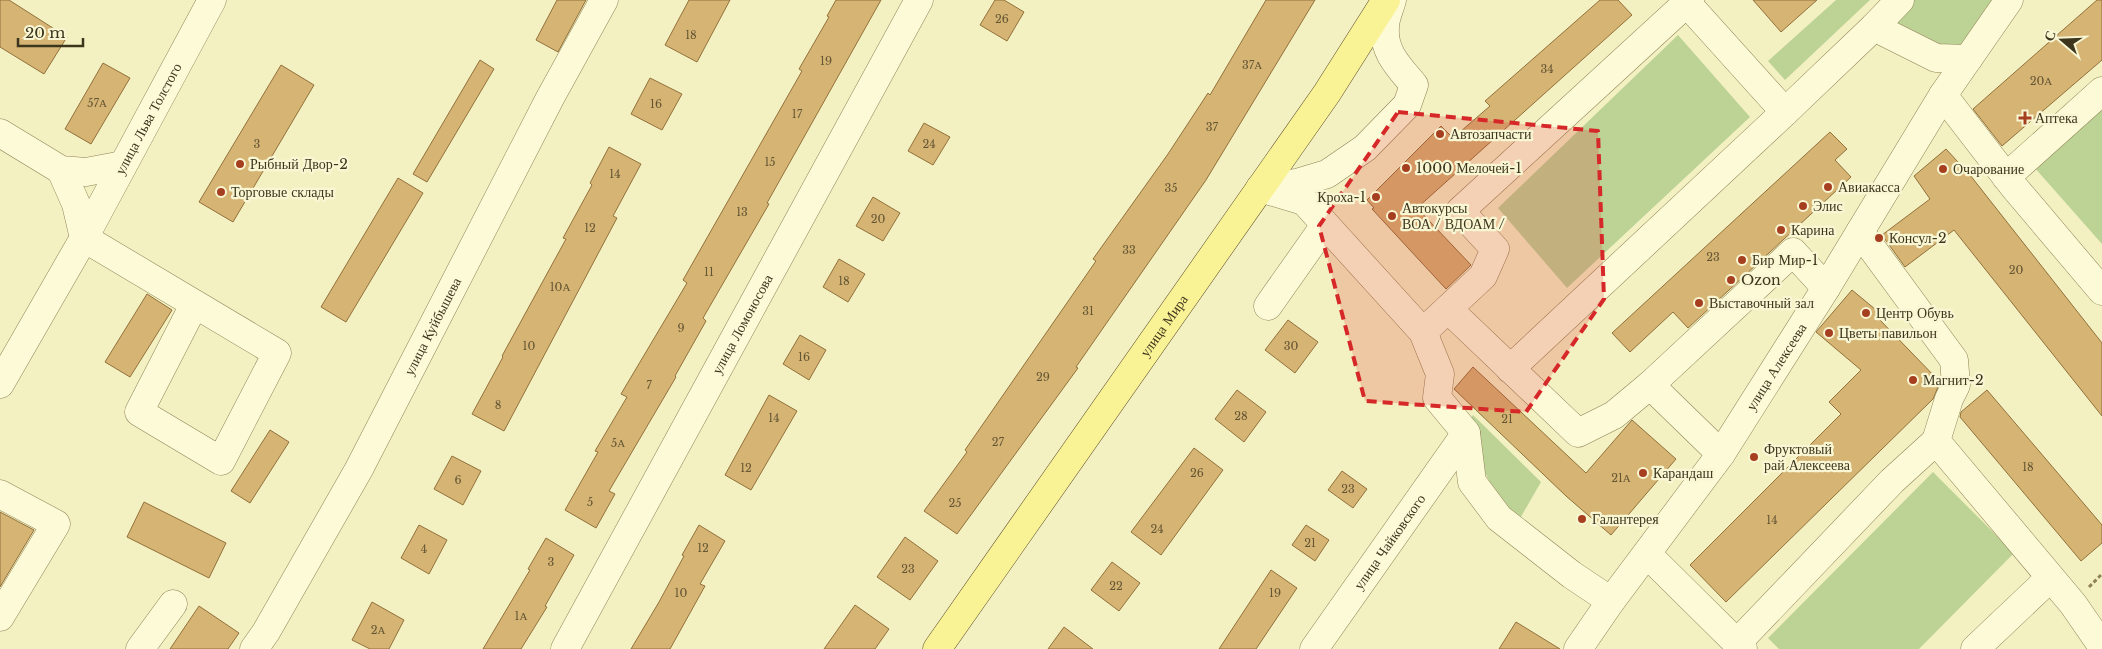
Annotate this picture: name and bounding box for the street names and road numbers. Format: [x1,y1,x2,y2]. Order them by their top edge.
street label: улица Льва Толстого [111,60,186,178]
street label: улица Ломоносова [708,270,777,377]
street label: улица Куйбышева [400,274,465,378]
street label: улица Мира [1136,290,1192,360]
street label: улица Алексеева [1742,319,1811,414]
street label: улица Чайковского [1350,491,1429,593]

